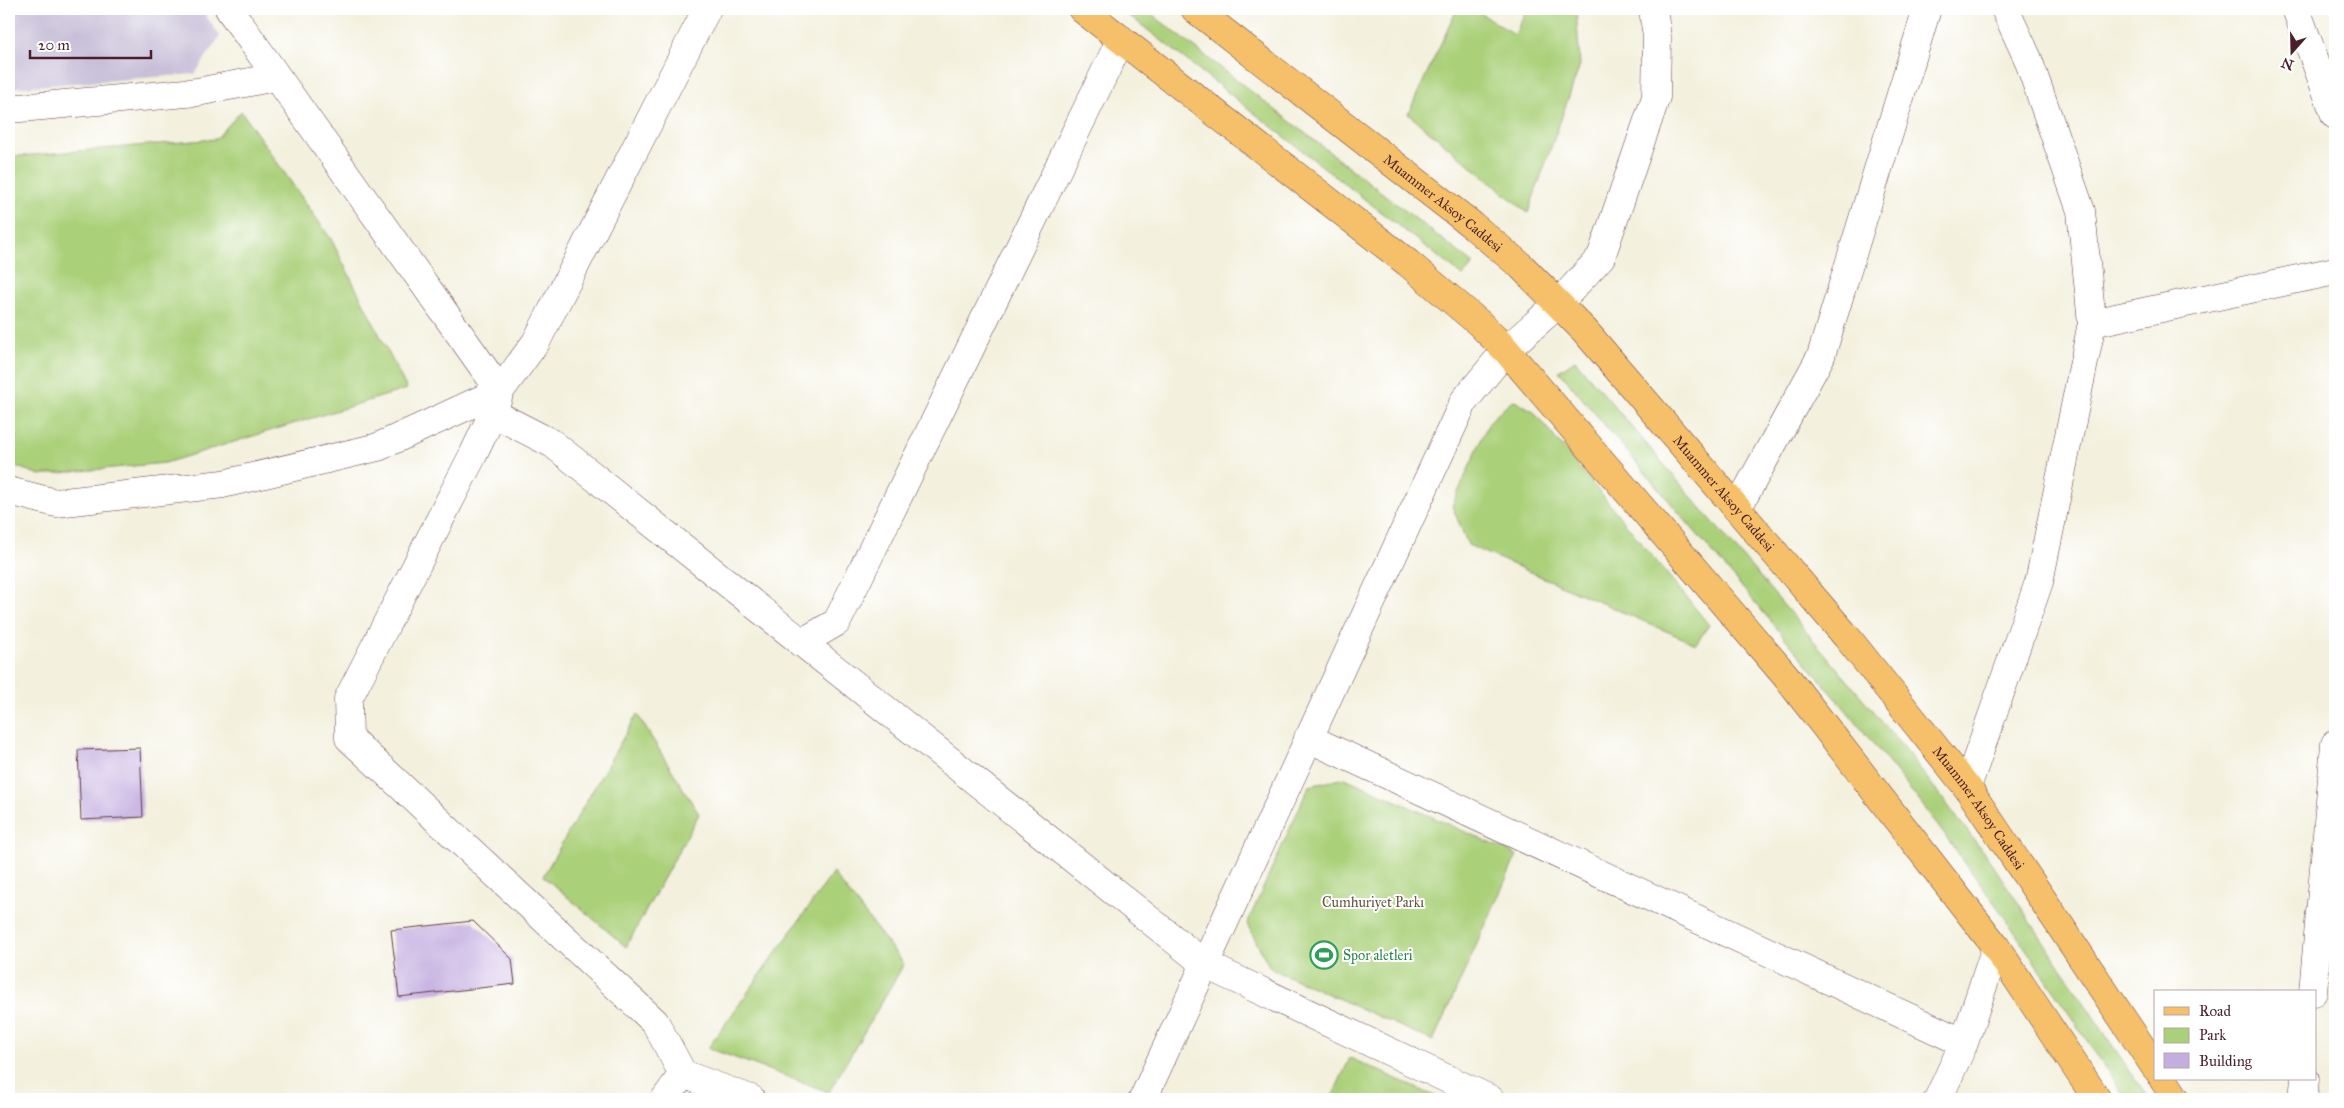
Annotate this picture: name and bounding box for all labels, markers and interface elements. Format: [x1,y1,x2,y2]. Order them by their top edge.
scale bar [30,28,151,60]
north arrow [2266,28,2316,78]
text: 20 m [38,36,70,54]
text: N [2279,54,2296,74]
street label: Muammer Aksoy Caddesi [1380,151,1506,256]
street label: Muammer Aksoy Caddesi [1669,432,1778,555]
street label: Muammer Aksoy Caddesi [1929,743,2028,873]
park label: Cumhuriyet Parkı [1322,894,1424,911]
sports icon: Spor aletleri [1309,940,1339,970]
place label: Spor aletleri [1343,947,1413,964]
legend [2154,990,2316,1080]
text: Road [2199,1002,2231,1020]
text: Park [2199,1026,2226,1044]
text: Building [2199,1052,2253,1070]

